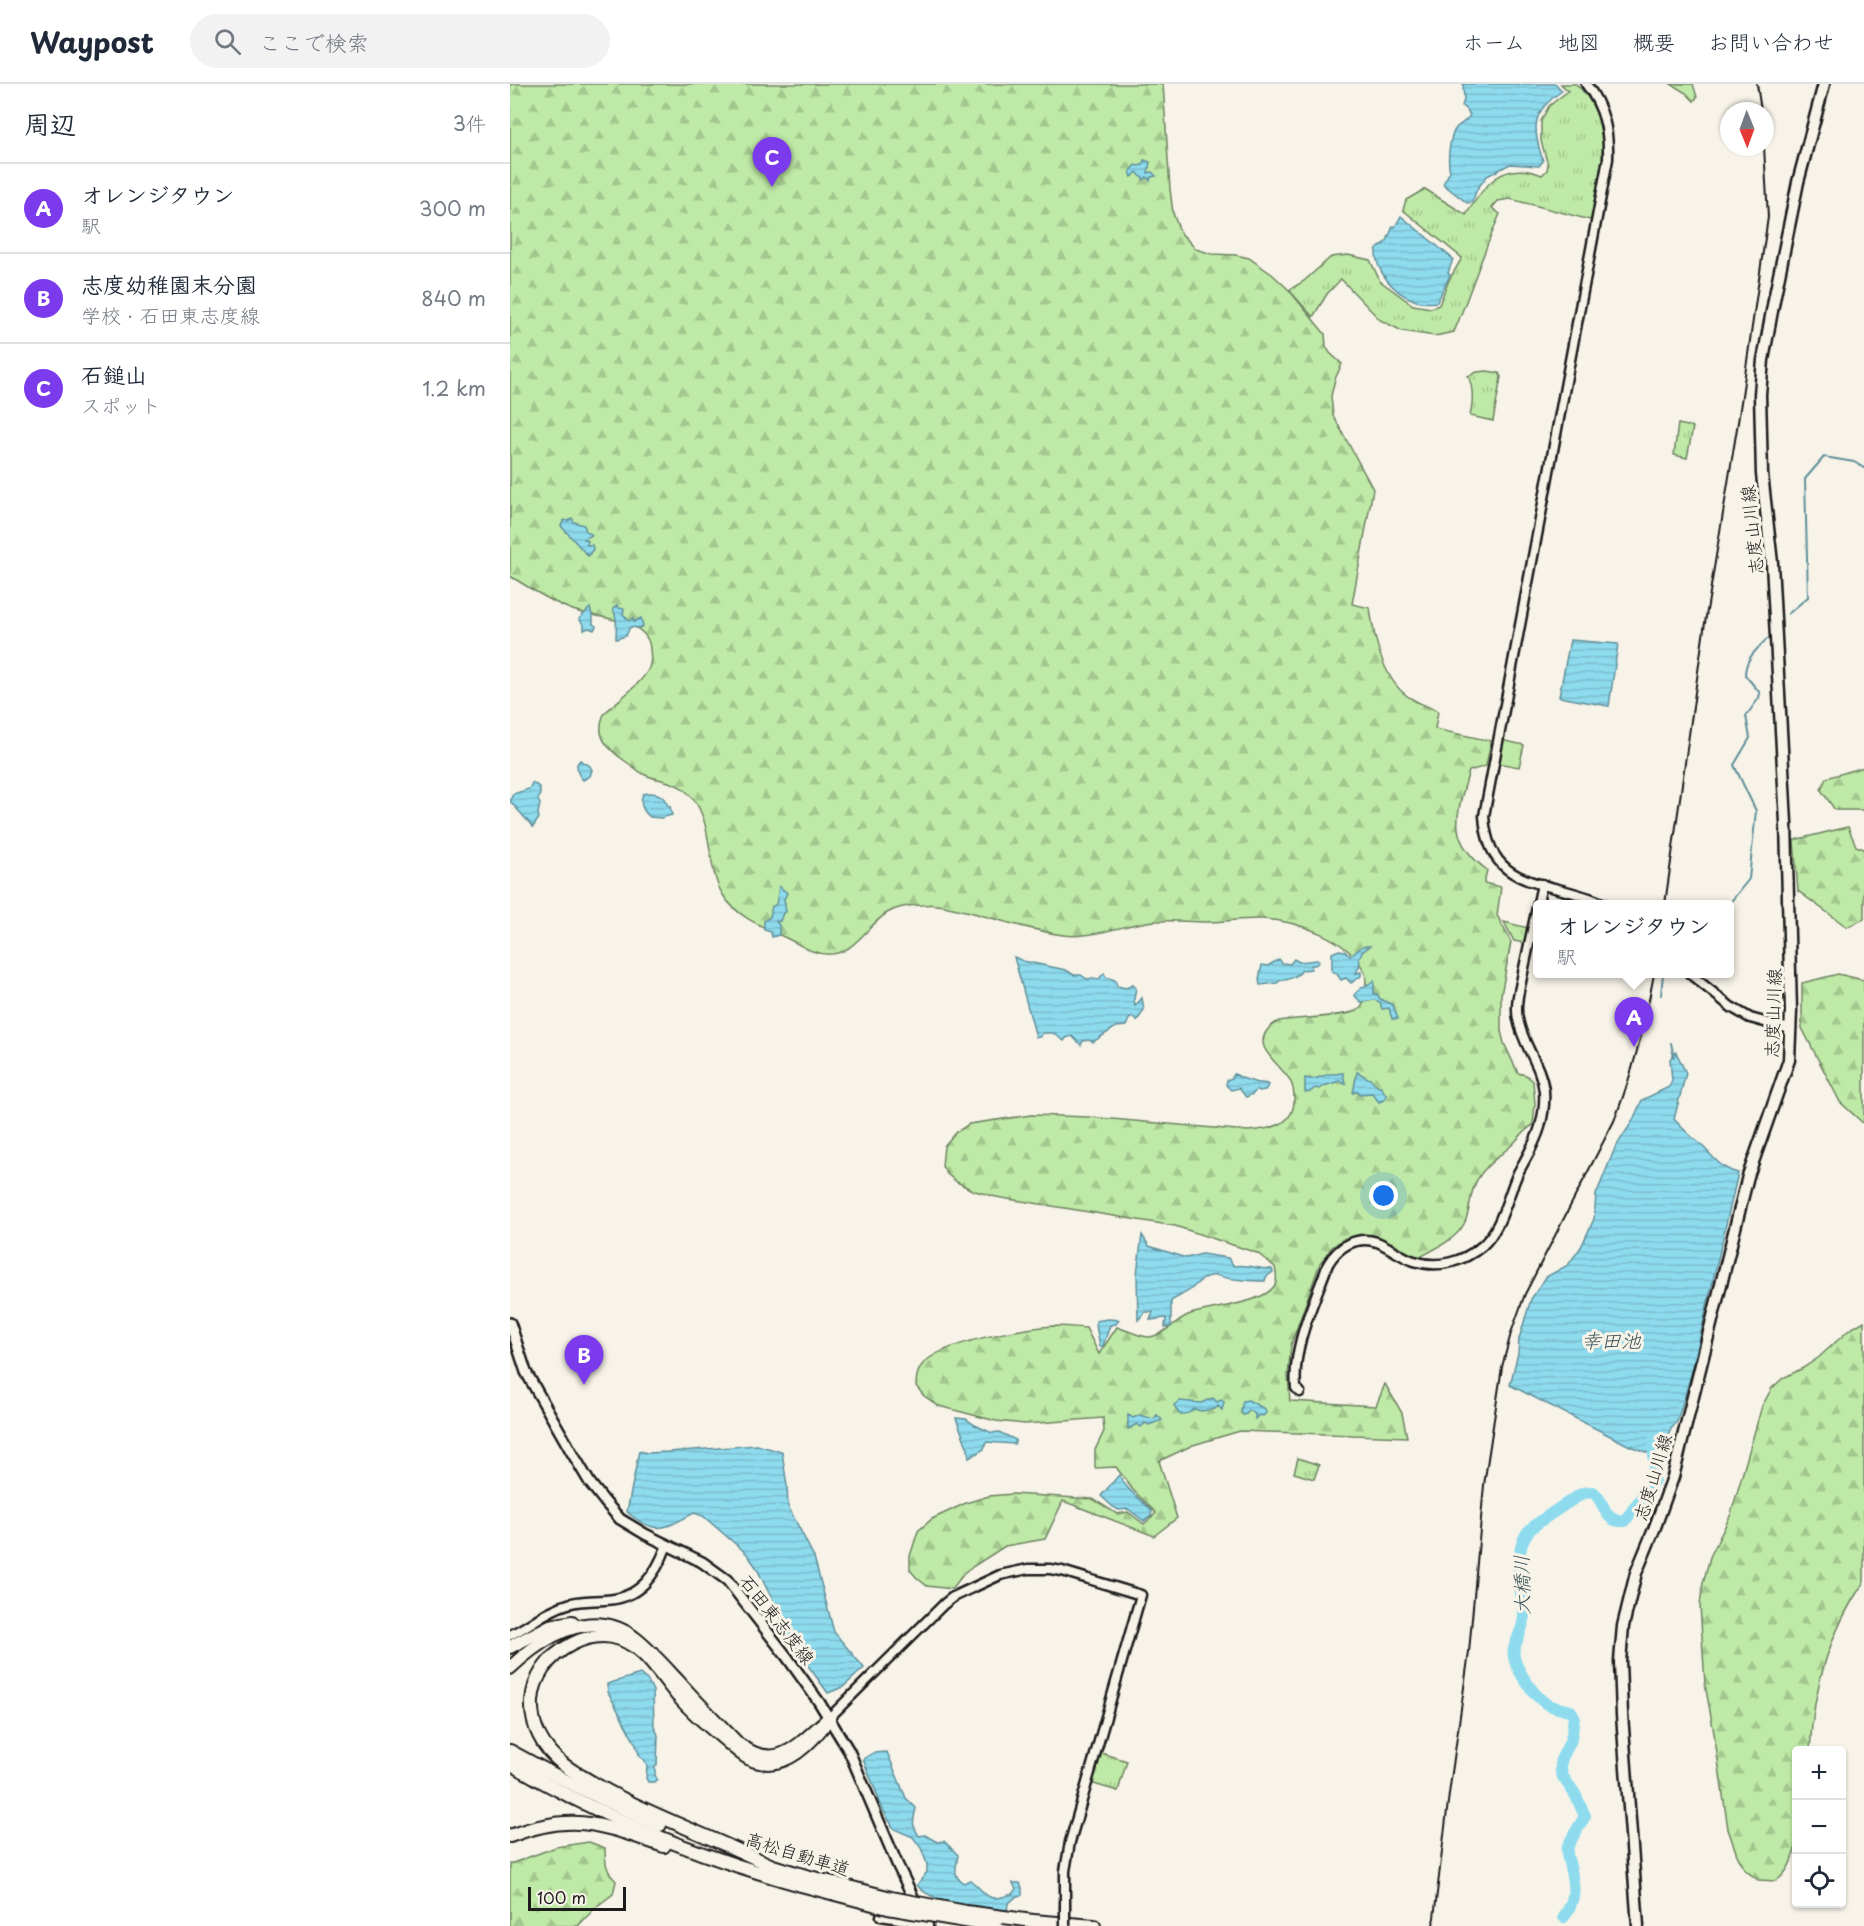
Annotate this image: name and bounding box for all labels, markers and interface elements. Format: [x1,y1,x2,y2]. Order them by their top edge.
search box [190,14,610,68]
text: Waypost [30,20,154,63]
icon: search [211,25,244,58]
text: ここで検索 [259,25,369,58]
text: ホーム [1463,25,1525,57]
text: 地図 [1558,25,1600,57]
text: 概要 [1633,25,1675,57]
text: お問い合わせ [1708,25,1834,57]
north arrow [1720,102,1774,156]
text: 周辺 [24,104,76,143]
text: 3件 [453,108,486,138]
pin: C [752,138,792,187]
text: オレンジタウン [81,177,235,210]
text: A [36,193,51,223]
text: 300 m [419,193,486,223]
text: 駅 [81,210,101,240]
text: 志度幼稚園末分園 [81,267,257,300]
text: B [37,283,50,313]
text: 840 m [421,283,486,313]
text: 学校 · 石田東志度線 [81,300,260,330]
text: 石鎚山 [81,357,147,390]
text: C [36,373,51,403]
text: 1.2 km [422,373,486,403]
text: スポット [81,390,161,420]
street label: 志度山川線 [1733,484,1769,576]
popup [1533,900,1734,978]
text: オレンジタウン [1557,908,1710,941]
text: 駅 [1557,941,1577,971]
street label: 志度山川線 [1757,968,1787,1058]
pin: A [1614,998,1654,1047]
your location [1369,1181,1398,1210]
water label: 幸田池 [1581,1325,1642,1355]
pin: B [564,1336,604,1385]
street label: 志度山川線 [1626,1430,1678,1524]
water label: 大橋川 [1505,1555,1537,1615]
street label: 石田東志度線 [734,1568,822,1670]
map controls [1792,1746,1846,1908]
button: + [1792,1746,1846,1800]
button: − [1792,1800,1846,1854]
street label: 高松自動車道 [742,1824,854,1882]
button: locate [1792,1854,1846,1908]
scale bar [528,1884,626,1912]
text: 100 m [537,1885,586,1909]

